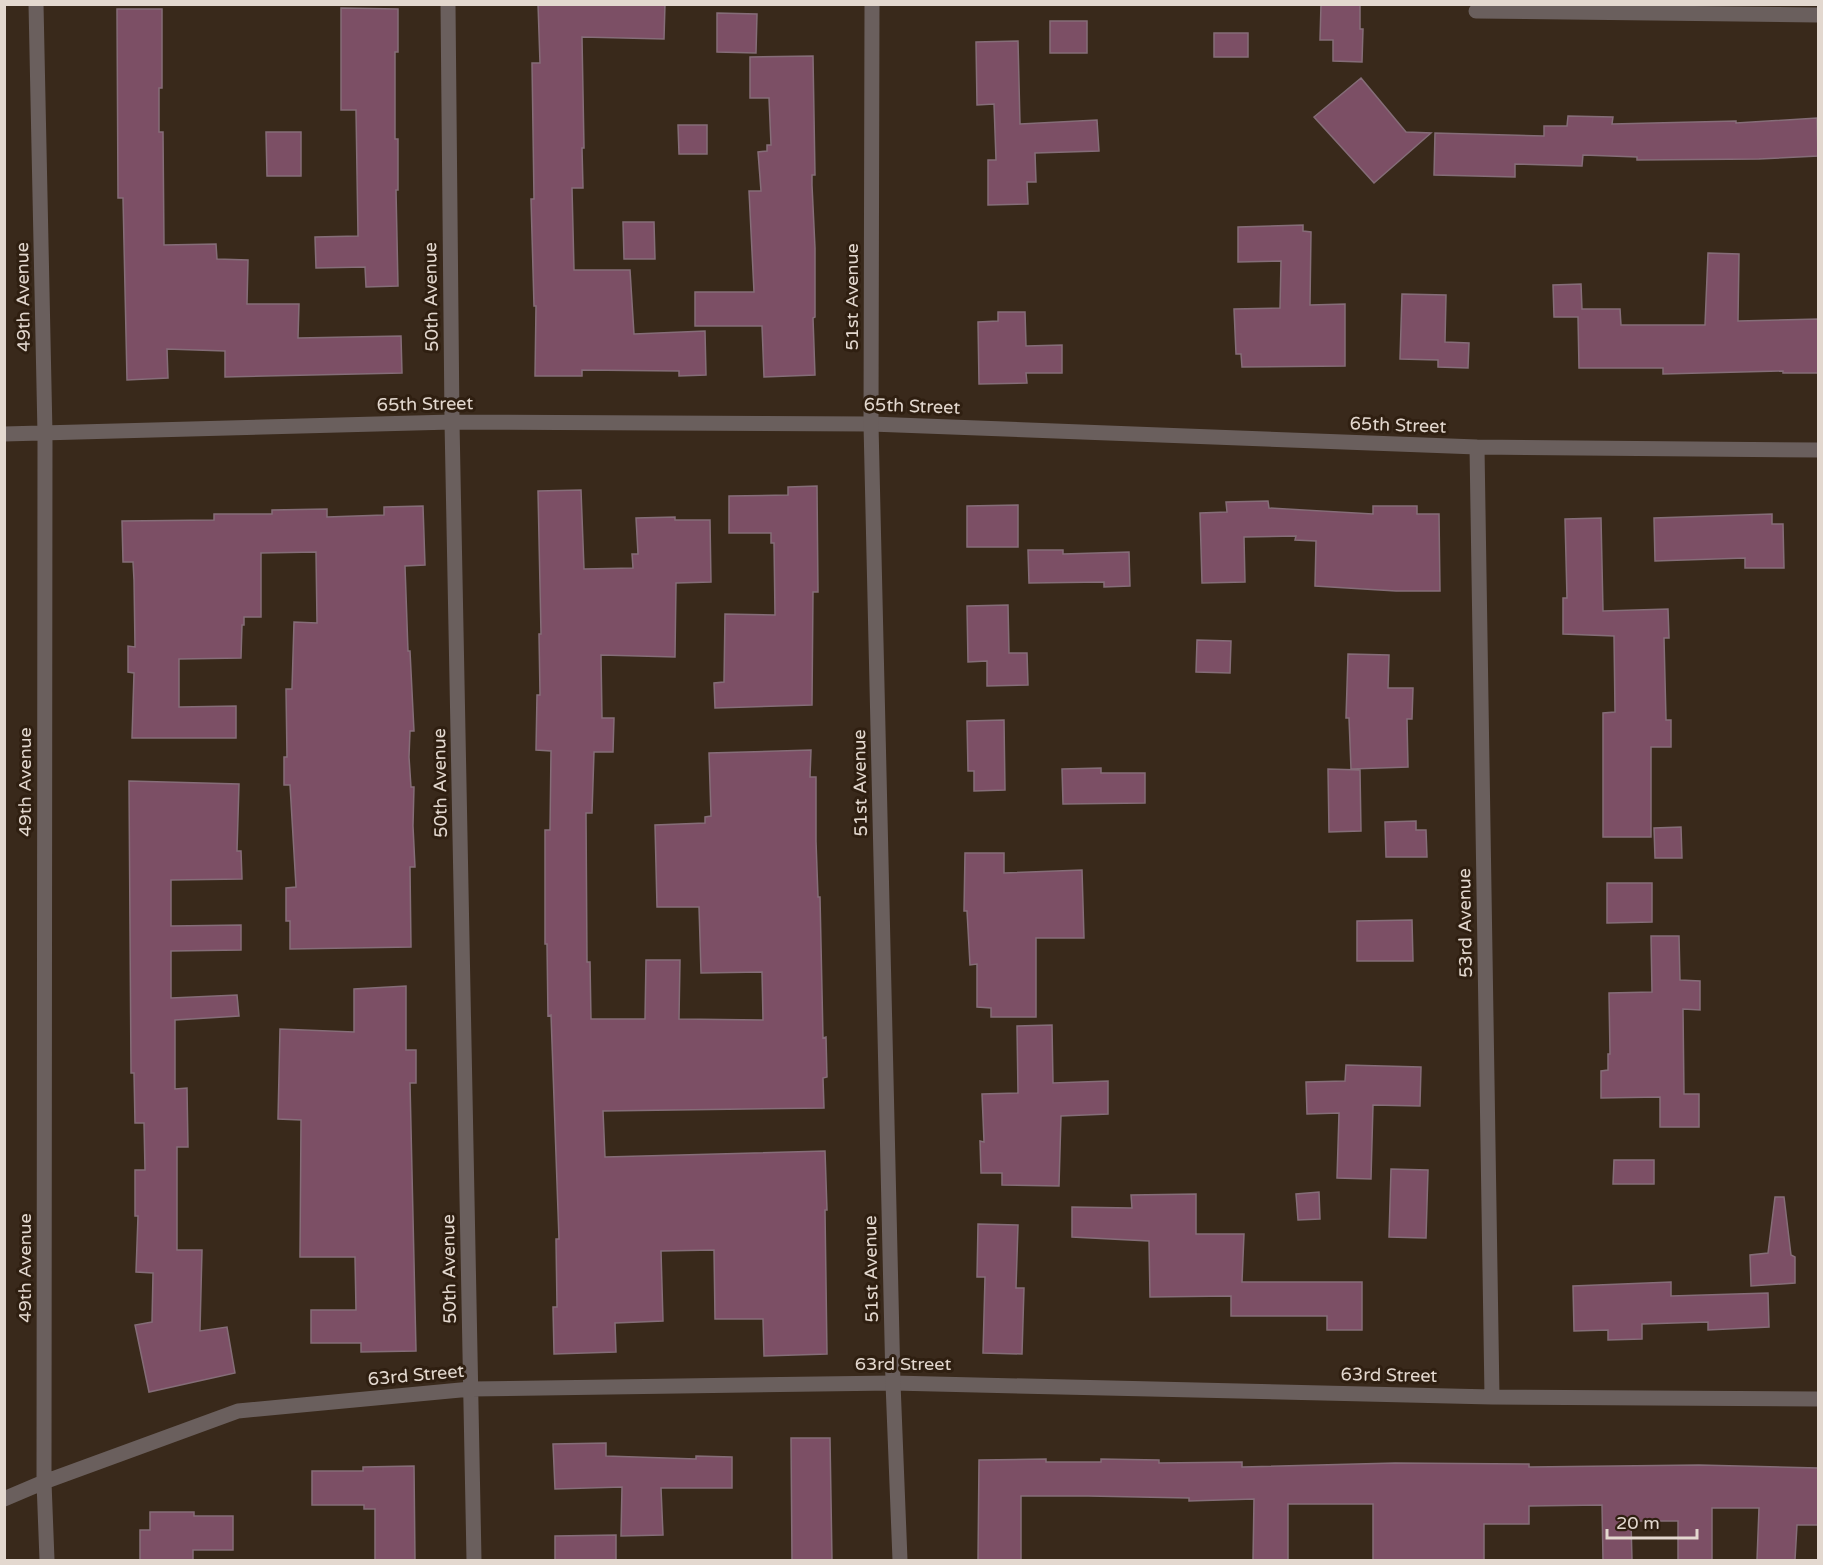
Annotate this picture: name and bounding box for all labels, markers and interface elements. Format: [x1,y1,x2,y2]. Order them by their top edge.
street label: 49th Avenue [11,242,35,352]
street label: 50th Avenue [419,242,443,352]
street label: 51st Avenue [841,243,863,351]
street label: 65th Street [377,392,474,416]
street label: 65th Street [863,393,961,419]
street label: 65th Street [1349,412,1447,438]
street label: 49th Avenue [14,727,36,837]
street label: 50th Avenue [428,728,452,838]
street label: 51st Avenue [848,729,872,837]
street label: 53rd Avenue [1453,868,1477,978]
street label: 49th Avenue [14,1213,36,1323]
street label: 50th Avenue [437,1214,461,1324]
street label: 51st Avenue [859,1215,883,1323]
street label: 63rd Street [855,1353,951,1375]
street label: 63rd Street [367,1360,465,1390]
street label: 63rd Street [1340,1363,1438,1387]
scale bar [1607,1502,1697,1540]
text: 20 m [1616,1512,1660,1534]

